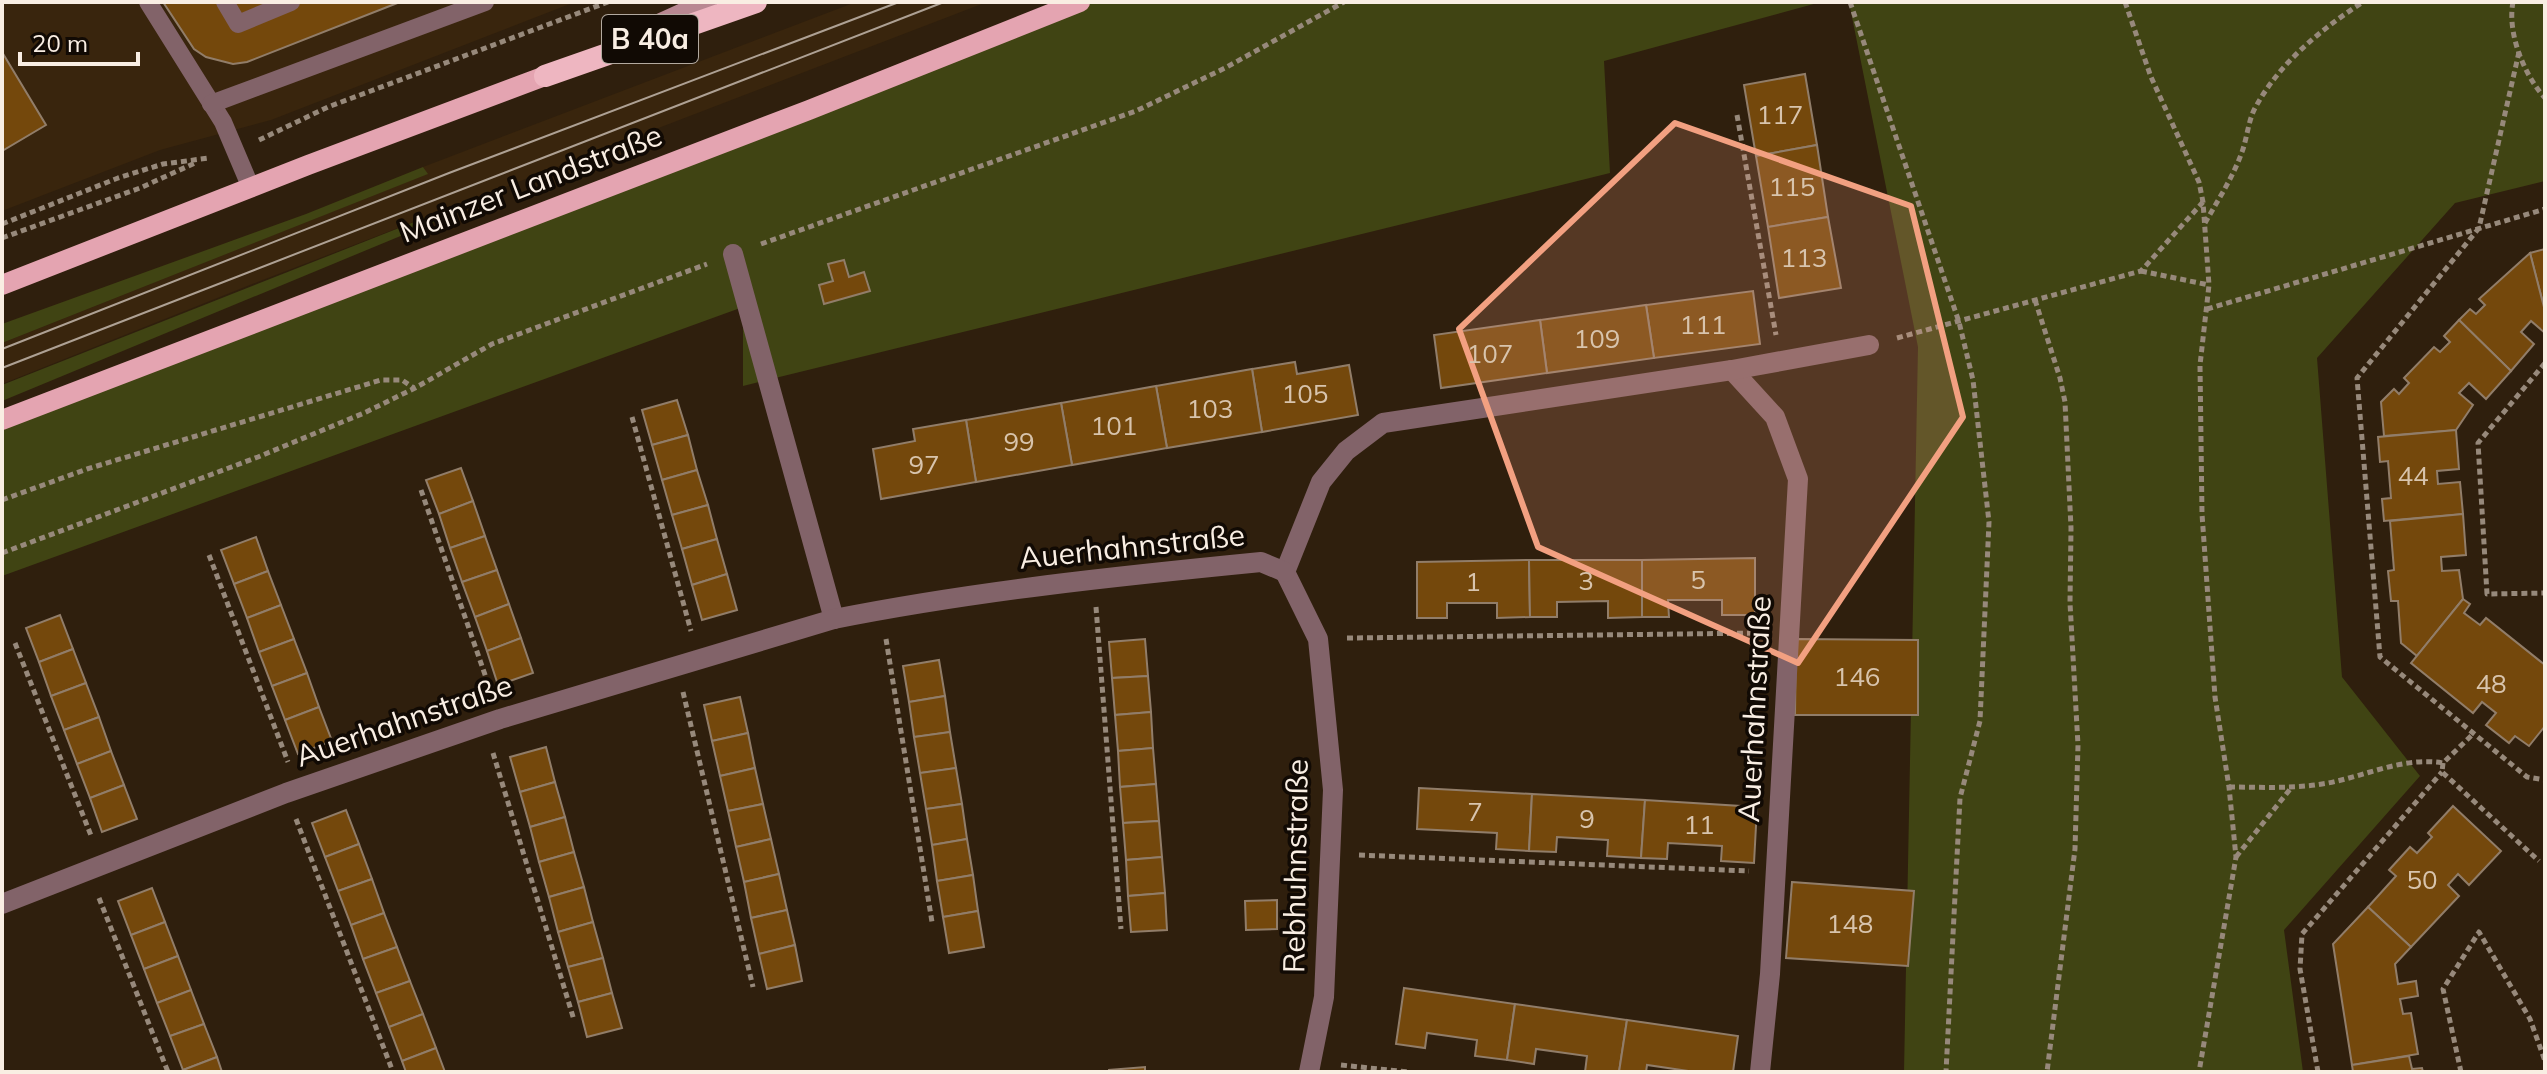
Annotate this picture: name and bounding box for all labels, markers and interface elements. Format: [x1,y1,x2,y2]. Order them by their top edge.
road number: B 40a [602,15,698,63]
scale bar [20,16,138,66]
text: 20 m [32,28,88,58]
house number: 117 [1757,98,1803,131]
street label: Mainzer Landstraße [394,116,667,251]
house number: 115 [1769,170,1815,203]
house number: 113 [1781,241,1827,274]
house number: 111 [1680,308,1726,341]
house number: 109 [1574,322,1620,355]
house number: 107 [1467,337,1513,370]
house number: 105 [1282,377,1328,410]
house number: 103 [1187,392,1233,425]
house number: 101 [1091,409,1137,442]
house number: 99 [1003,425,1035,458]
house number: 97 [908,448,940,481]
house number: 44 [2397,459,2429,492]
street label: Auerhahnstraße [1017,515,1247,577]
house number: 5 [1690,563,1706,596]
house number: 3 [1578,564,1594,597]
house number: 1 [1465,565,1481,598]
street label: Auerhahnstraße [1729,595,1779,823]
house number: 146 [1834,660,1880,693]
street label: Auerhahnstraße [290,665,517,775]
house number: 48 [2475,667,2507,700]
street label: Rebhuhnstraße [1274,759,1316,973]
house number: 7 [1467,795,1483,828]
house number: 9 [1579,802,1595,835]
house number: 11 [1683,808,1715,841]
house number: 50 [2406,863,2438,896]
house number: 148 [1827,907,1873,940]

